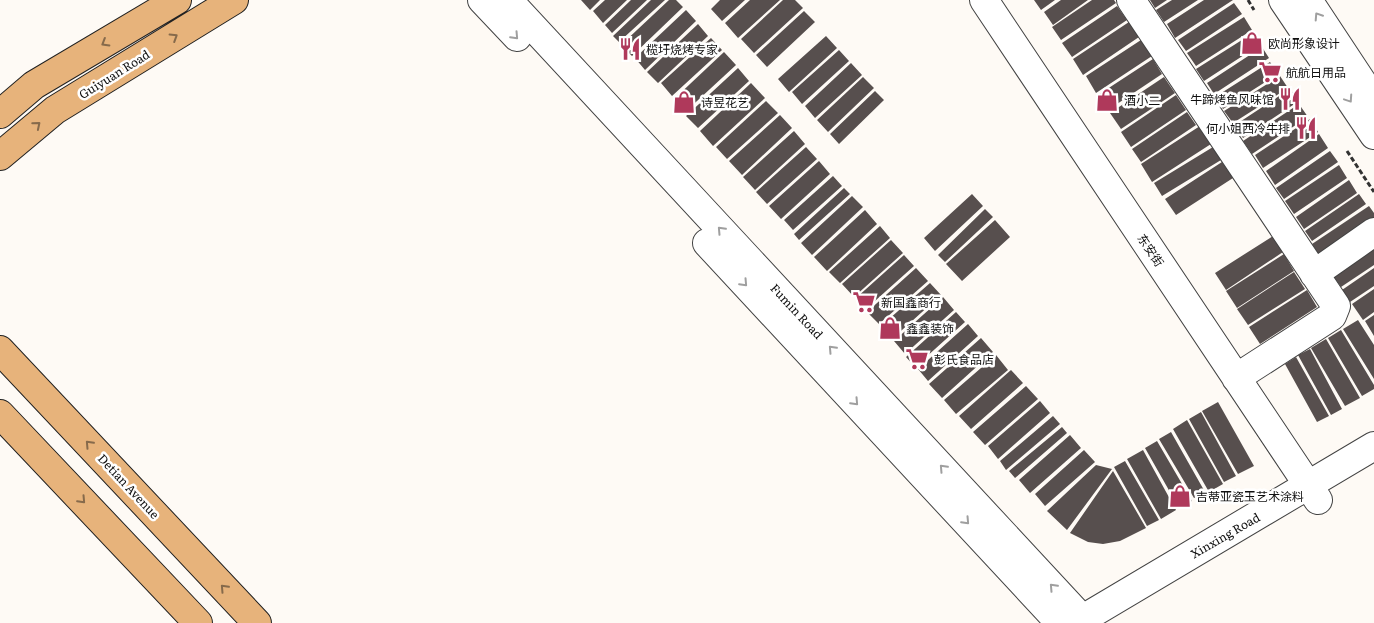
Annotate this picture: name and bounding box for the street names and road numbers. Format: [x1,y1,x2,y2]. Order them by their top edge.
street label: Guiyuan Road [75,45,153,103]
street label: 东安街 [1133,230,1169,270]
street label: Fumin Road [767,279,828,343]
street label: Detian Avenue [94,450,164,522]
street label: Xinxing Road [1187,508,1264,562]

